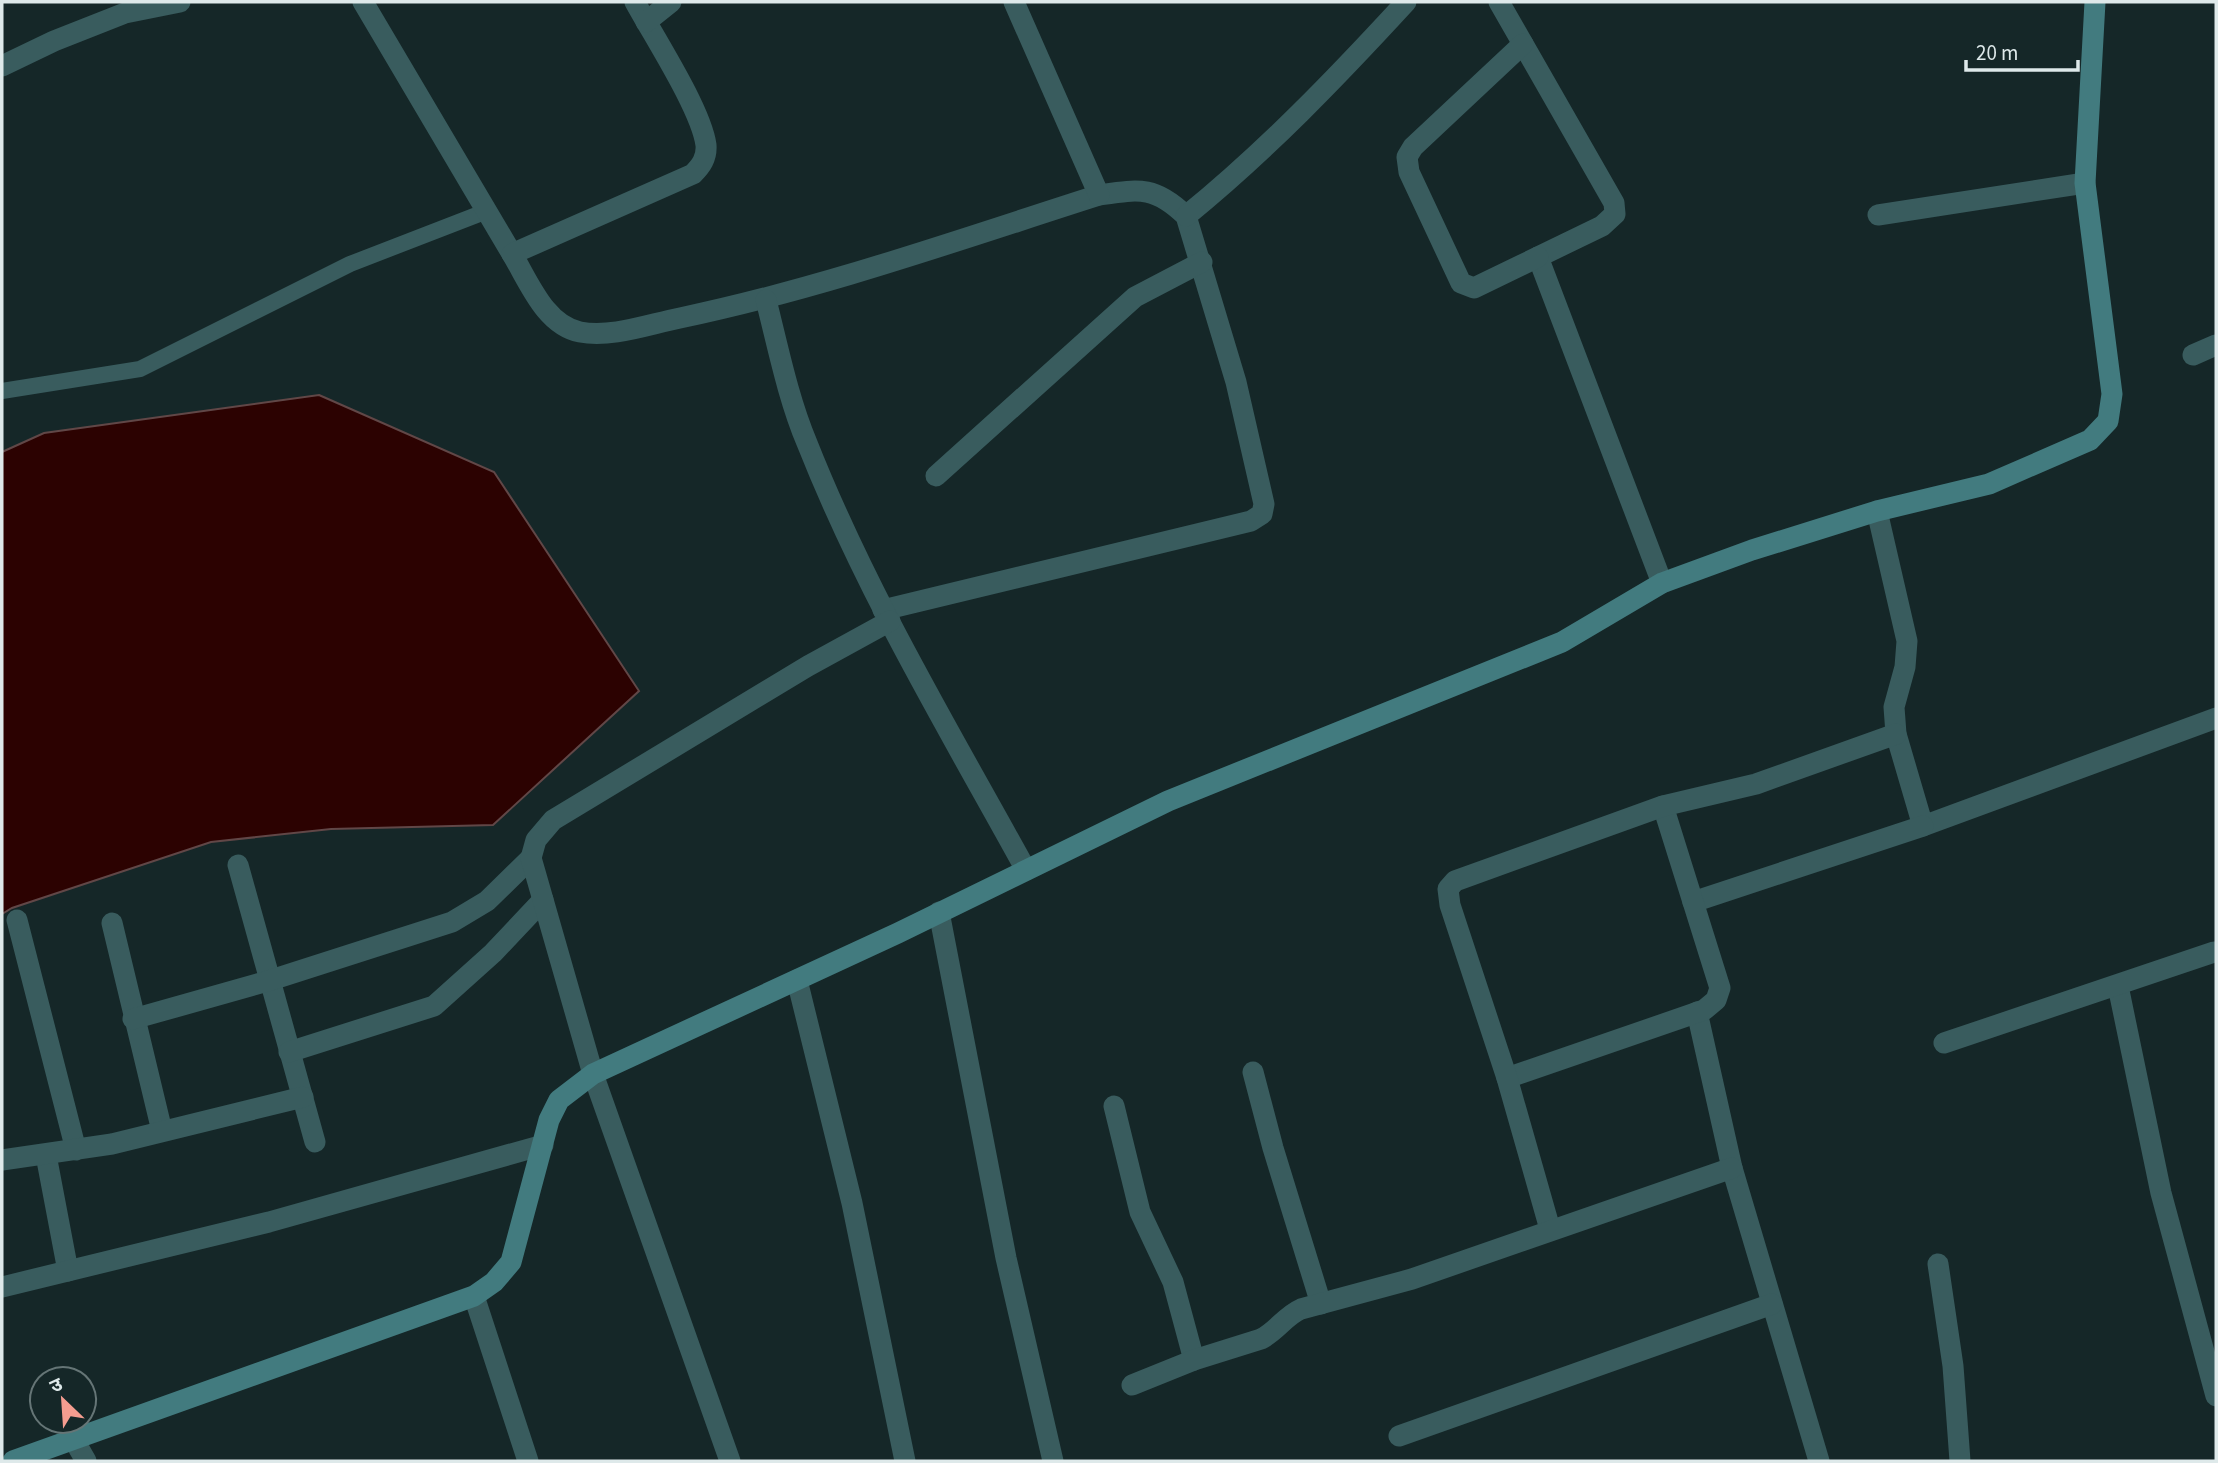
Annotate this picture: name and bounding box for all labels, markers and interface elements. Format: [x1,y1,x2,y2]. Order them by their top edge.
scale bar [1966,28,2078,72]
text: 20 m [1976,38,2018,68]
north arrow [28,1365,98,1435]
text: उ [46,1371,68,1401]

